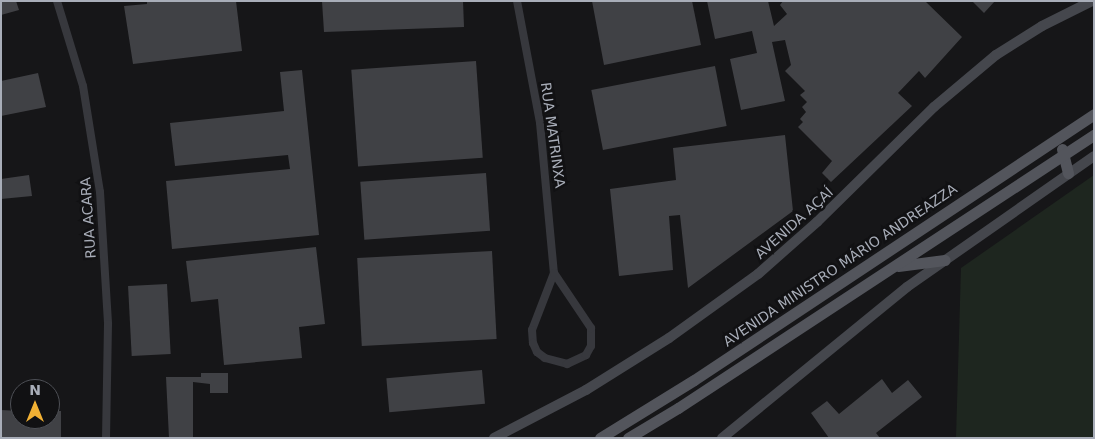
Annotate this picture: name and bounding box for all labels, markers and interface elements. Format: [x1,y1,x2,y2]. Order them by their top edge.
street label: RUA MATRINXA [537,81,569,189]
street label: RUA ACARA [77,177,99,259]
street label: AVENIDA MINISTRO MÁRIO ANDREAZZA [720,180,960,350]
street label: AVENIDA AÇAÍ [752,184,836,262]
north arrow [10,379,60,429]
text: N [29,382,41,398]

